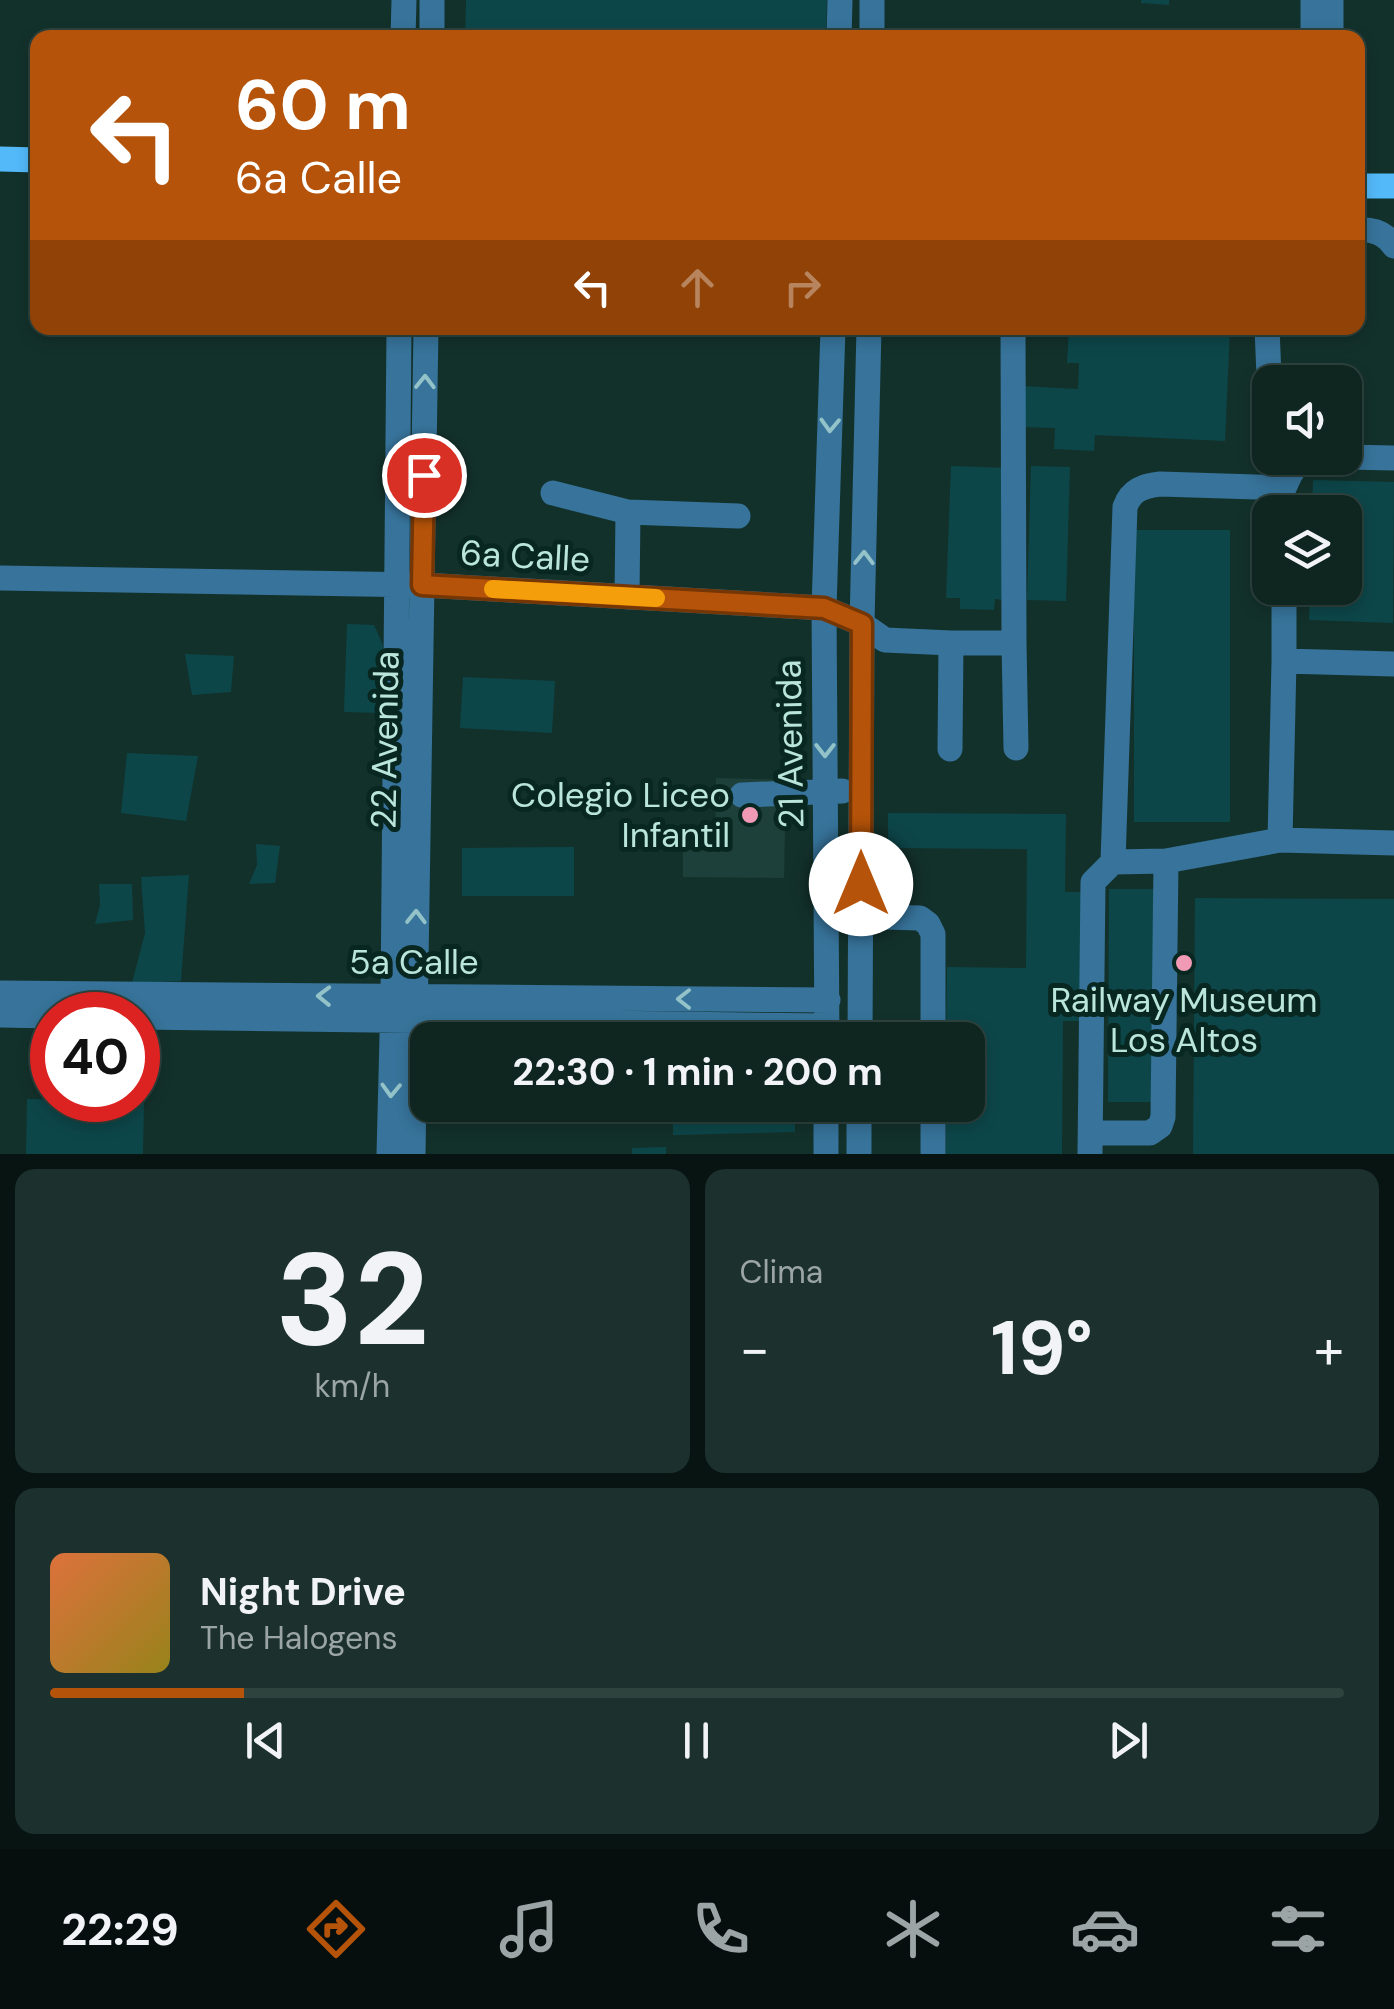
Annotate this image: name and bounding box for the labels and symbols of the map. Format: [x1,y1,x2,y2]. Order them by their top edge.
one-way arrow [415,373,436,389]
one-way arrow [819,417,840,433]
pin [382,433,467,518]
street label: 6a Calle [459,530,591,582]
one-way arrow [853,549,874,565]
street label: 22 Avenida [360,651,410,829]
street label: 21 Avenida [766,659,814,829]
one-way arrow [814,742,836,758]
place label: Colegio Liceo Infantil [511,772,730,858]
marker: Colegio Liceo Infantil [739,804,761,826]
position arrow [809,832,913,936]
one-way arrow [406,908,427,924]
street label: 5a Calle [349,939,479,985]
marker: Railway Museum Los Altos [1173,952,1195,974]
place label: Railway Museum Los Altos [1050,977,1318,1063]
one-way arrow [316,985,332,1007]
one-way arrow [676,988,692,1010]
speed limit sign: 40 [30,992,160,1122]
one-way arrow [380,1082,401,1098]

